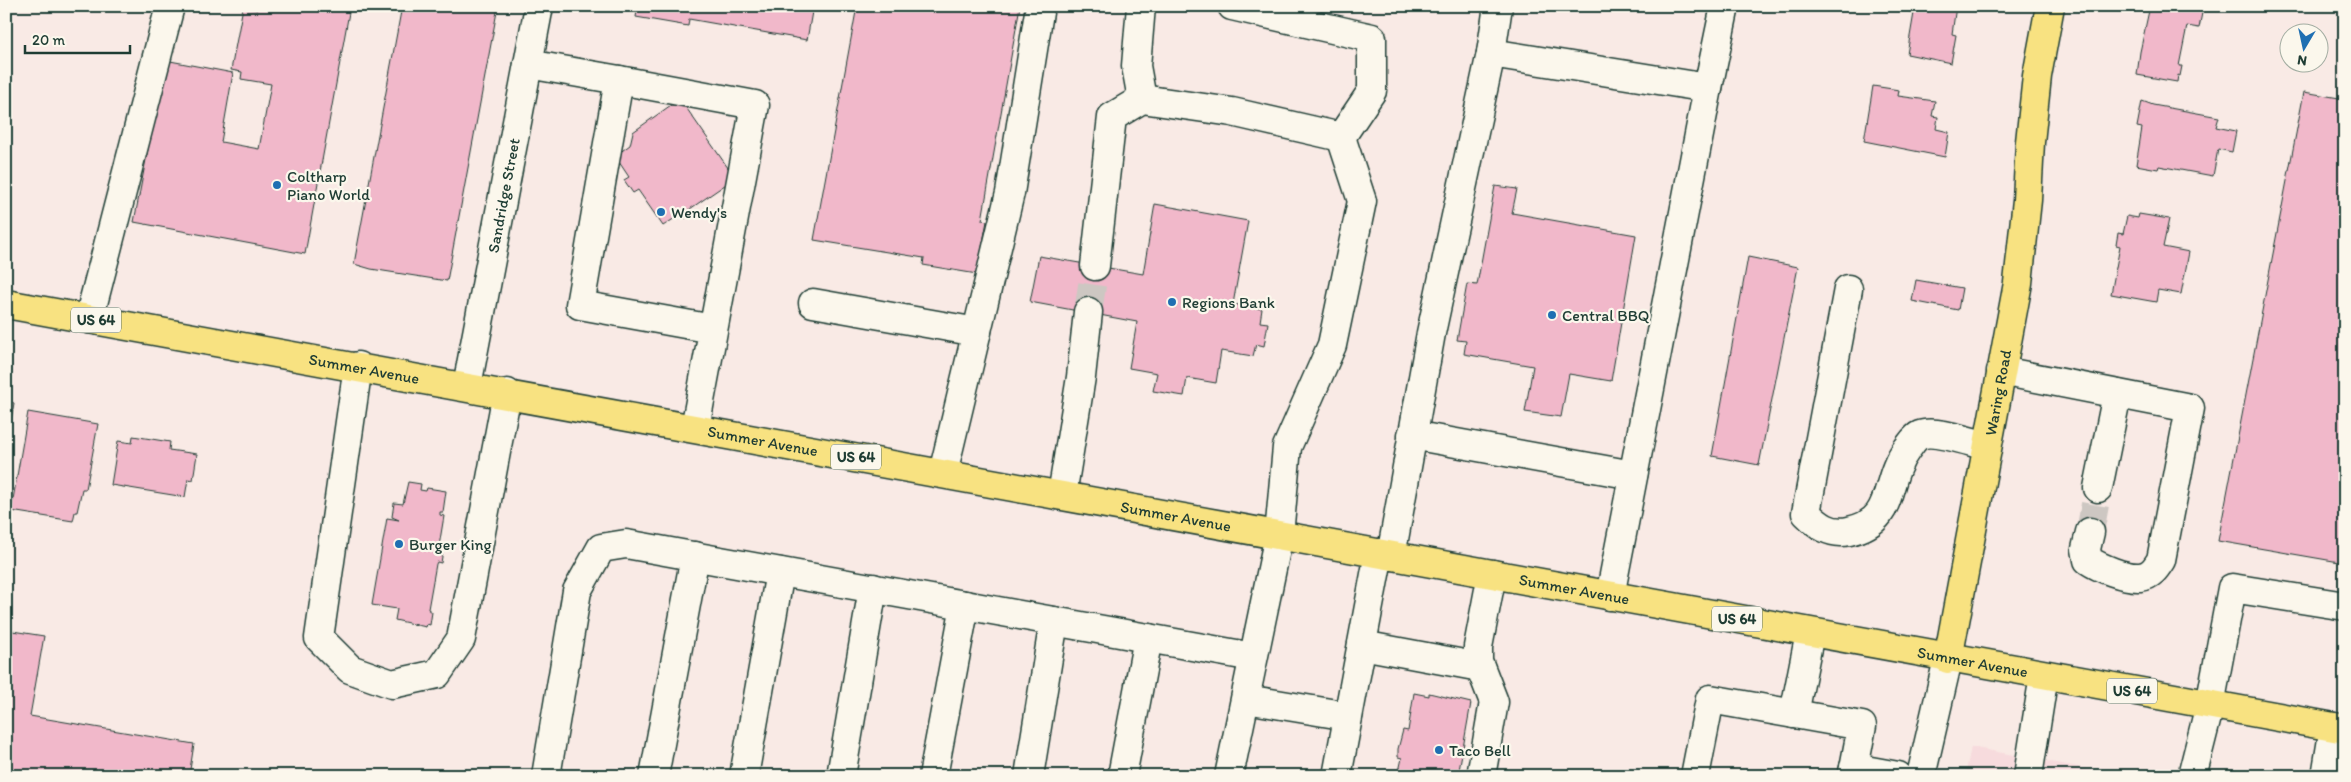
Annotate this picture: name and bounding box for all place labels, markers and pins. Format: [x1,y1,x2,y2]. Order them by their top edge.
place label: Coltharp Piano World [287,167,370,204]
marker: Coltharp Piano World [271,179,283,191]
place label: Wendy's [671,203,727,222]
marker: Wendy's [655,206,667,218]
place label: Regions Bank [1182,293,1275,312]
marker: Regions Bank [1166,296,1178,308]
place label: Central BBQ [1562,306,1650,325]
marker: Central BBQ [1546,309,1558,321]
place label: Burger King [409,535,493,554]
marker: Burger King [393,538,405,550]
place label: Taco Bell [1449,741,1511,760]
marker: Taco Bell [1433,744,1445,756]

